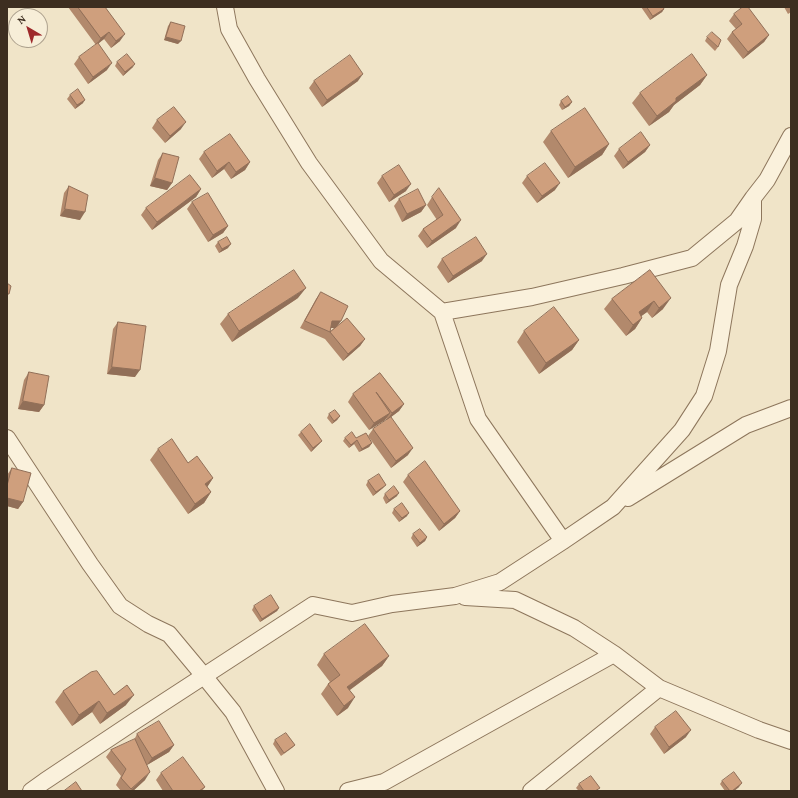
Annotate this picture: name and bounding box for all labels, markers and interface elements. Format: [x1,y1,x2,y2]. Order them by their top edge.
north arrow [8,8,48,48]
text: N [15,12,28,26]

